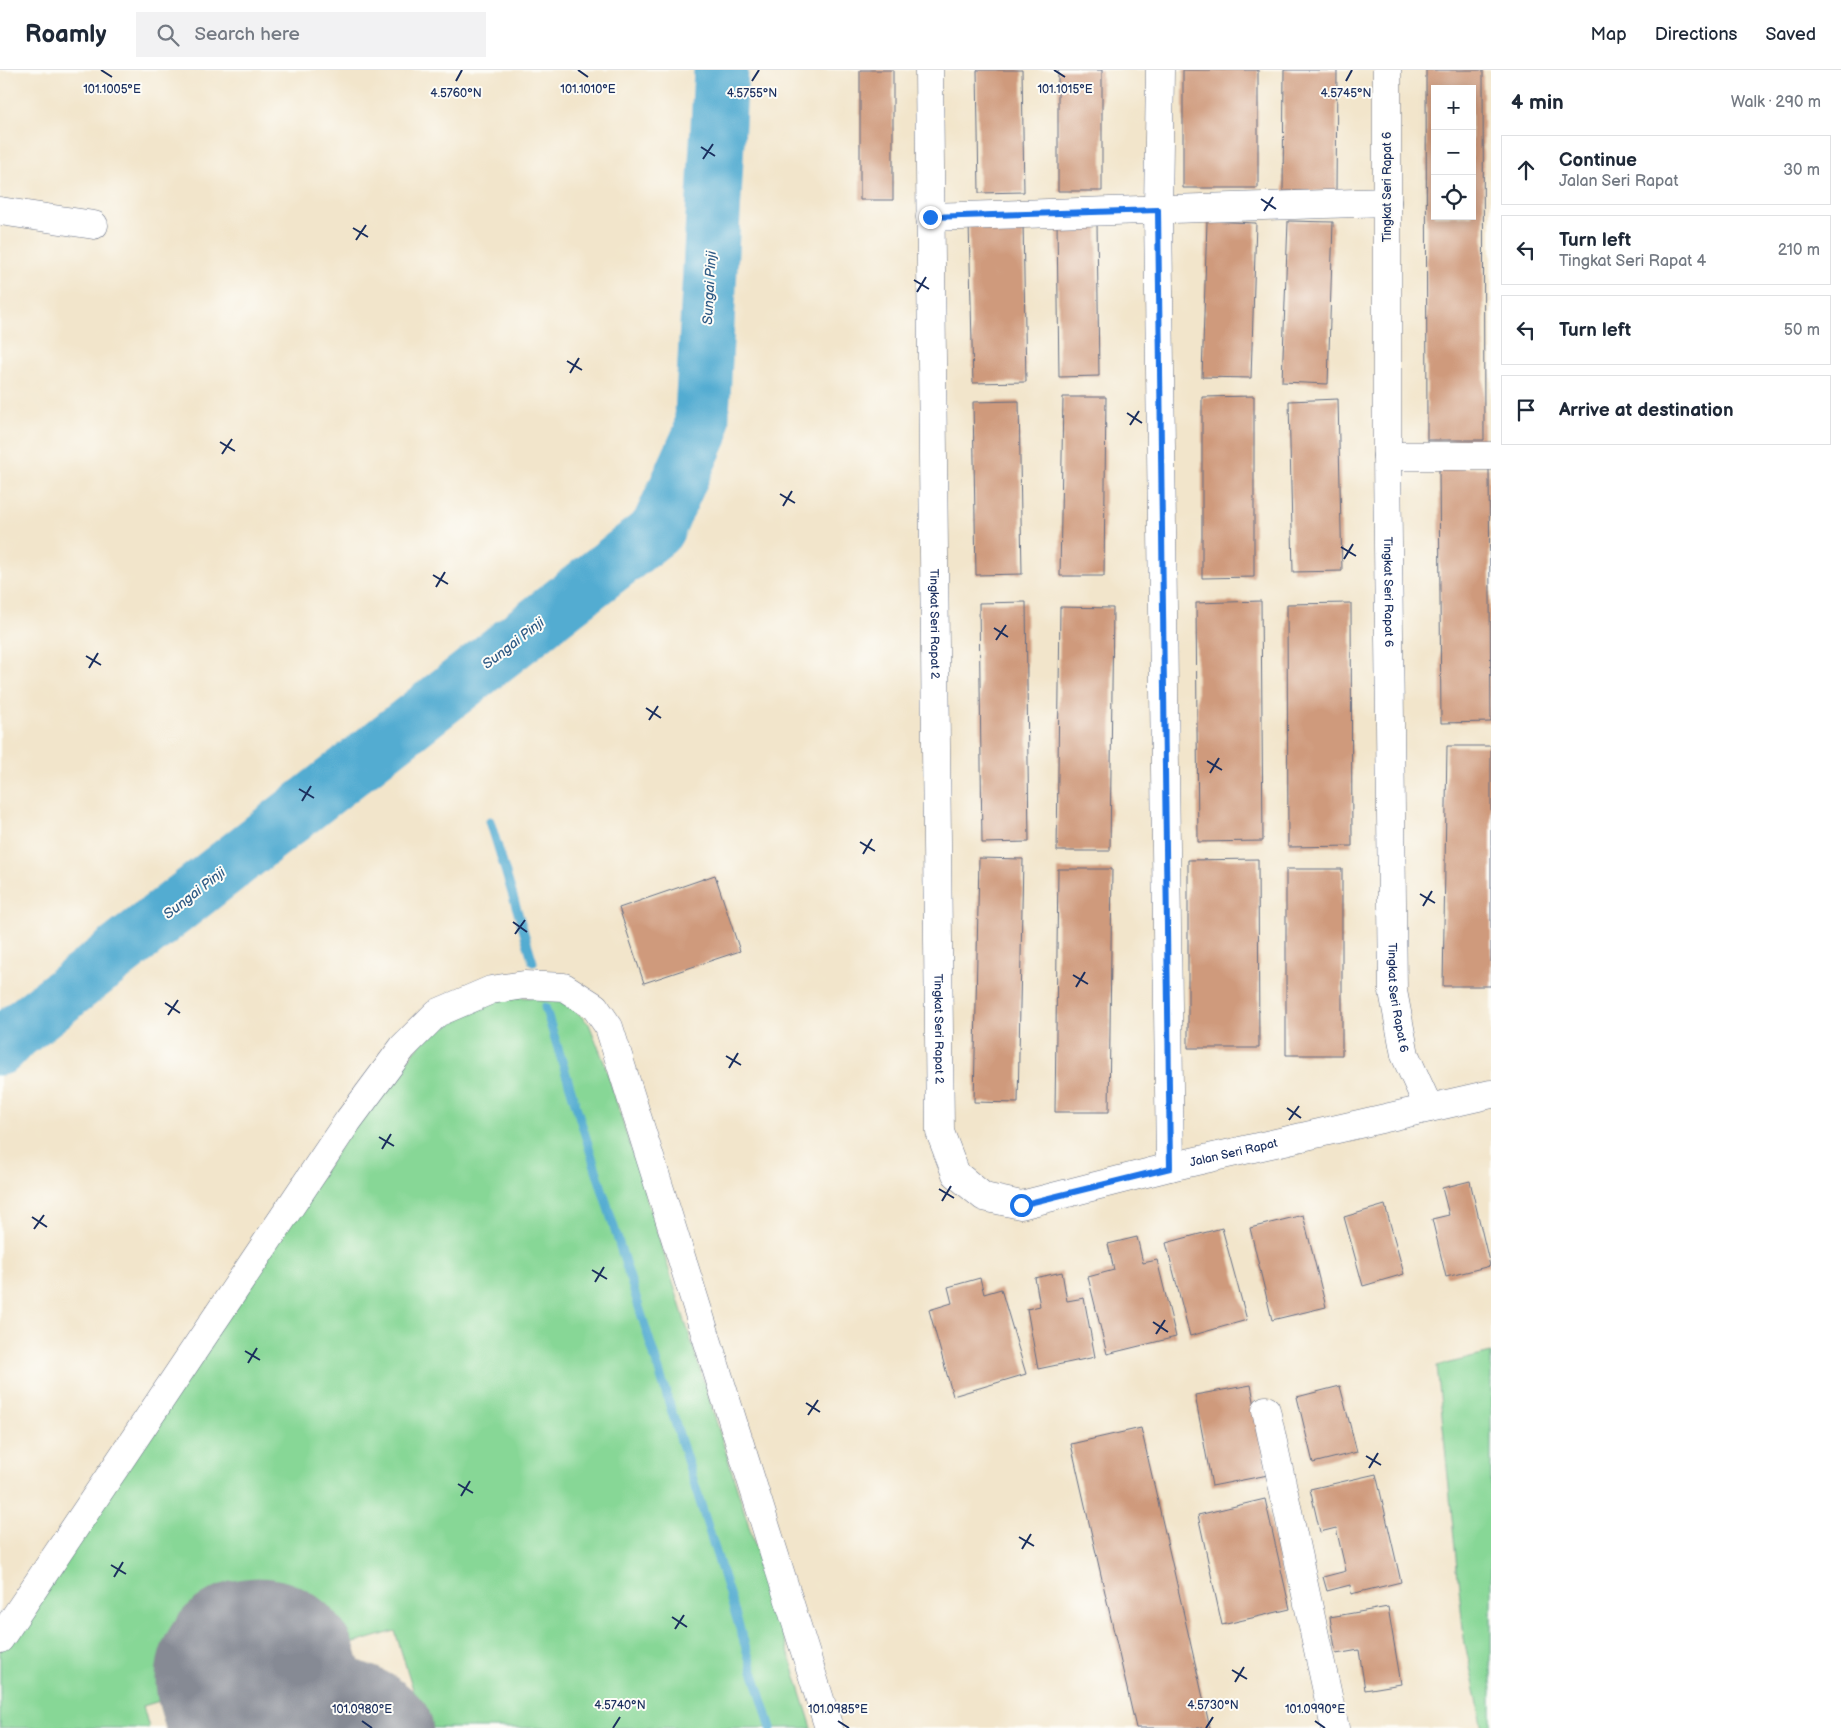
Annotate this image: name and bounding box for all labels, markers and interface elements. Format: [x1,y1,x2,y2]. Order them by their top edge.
search box [136,12,486,57]
text: Roamly [25,20,106,49]
icon: search [154,21,182,49]
text: Search here [194,23,300,46]
text: Map [1591,24,1627,45]
text: Directions [1655,24,1737,45]
text: Saved [1765,24,1816,45]
text: 101.1005°E [83,82,141,97]
text: 101.1010°E [560,82,616,97]
text: 101.1015°E [1037,82,1093,97]
map controls [1431,85,1476,220]
button: + [1431,85,1476,130]
text: 4.5760°N [430,86,482,101]
text: 4.5755°N [727,86,777,101]
text: 4.5745°N [1320,86,1372,101]
text: 4 min [1511,90,1564,115]
text: Walk · 290 m [1731,93,1821,112]
button: − [1431,130,1476,175]
street label: Tingkat Seri Rapat 6 [1380,132,1395,242]
text: Continue [1559,149,1637,172]
icon: ahead [1512,156,1540,184]
text: 30 m [1783,161,1820,180]
text: Jalan Seri Rapat [1559,172,1678,191]
button: locate [1431,175,1476,220]
route end [919,206,942,229]
text: Turn left [1559,229,1631,252]
icon: left [1512,236,1540,264]
text: 210 m [1778,241,1820,260]
water label: Sungai Pinji [699,250,720,325]
text: Tingkat Seri Rapat 4 [1559,252,1706,271]
icon: left [1512,316,1540,344]
text: Turn left [1559,319,1631,342]
text: 50 m [1784,321,1820,340]
icon: arrive [1512,396,1540,424]
text: Arrive at destination [1559,399,1734,422]
street label: Tingkat Seri Rapat 6 [1380,537,1396,647]
street label: Tingkat Seri Rapat 2 [926,569,942,679]
water label: Sungai Pinji [479,613,548,673]
water label: Sungai Pinji [160,863,229,923]
street label: Tingkat Seri Rapat 6 [1384,943,1411,1054]
street label: Tingkat Seri Rapat 2 [930,974,947,1084]
street label: Jalan Seri Rapat [1188,1136,1279,1170]
route start [1010,1194,1033,1217]
text: 4.5740°N [594,1698,646,1713]
text: 4.5730°N [1187,1698,1239,1713]
text: 101.0980°E [332,1702,392,1717]
text: 101.0985°E [808,1702,868,1717]
text: 101.0990°E [1285,1702,1345,1717]

